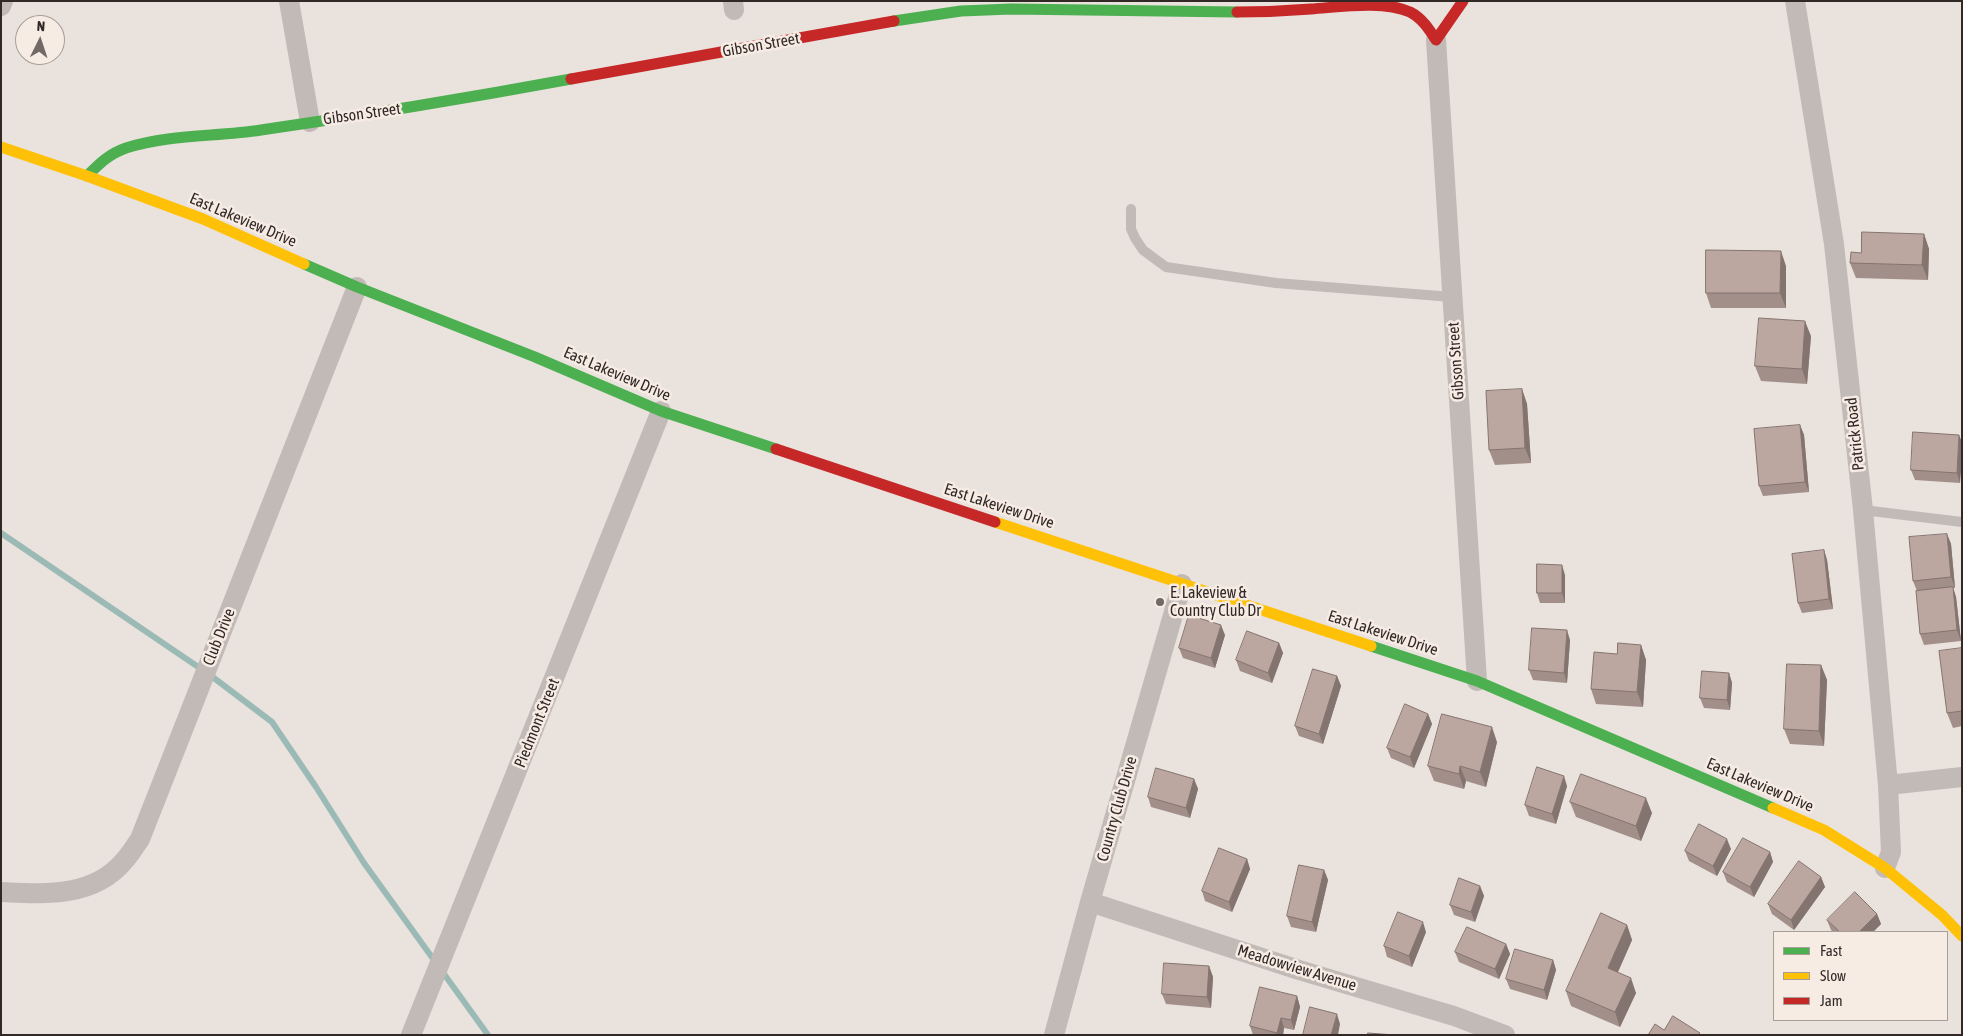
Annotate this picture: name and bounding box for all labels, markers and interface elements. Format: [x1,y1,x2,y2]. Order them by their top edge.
north arrow [15,15,65,65]
text: N [36,18,46,34]
street label: Gibson Street [721,29,801,61]
street label: Gibson Street [322,99,402,129]
street label: East Lakeview Drive [187,189,299,251]
street label: Gibson Street [1444,321,1468,401]
street label: East Lakeview Drive [561,343,673,405]
street label: Patrick Road [1842,396,1868,472]
street label: East Lakeview Drive [942,479,1056,533]
place label: E. Lakeview & Country Club Dr [1170,583,1261,621]
marker: E. Lakeview & Country Club Dr [1154,596,1166,608]
street label: Club Drive [199,606,239,668]
street label: East Lakeview Drive [1326,606,1440,660]
street label: Piedmont Street [510,676,564,770]
street label: Country Club Drive [1093,754,1141,864]
street label: East Lakeview Drive [1704,754,1816,816]
legend [1773,931,1948,1021]
street label: Meadowview Avenue [1235,941,1359,995]
text: Fast [1820,942,1842,959]
text: Slow [1820,967,1846,984]
text: Jam [1820,992,1843,1009]

